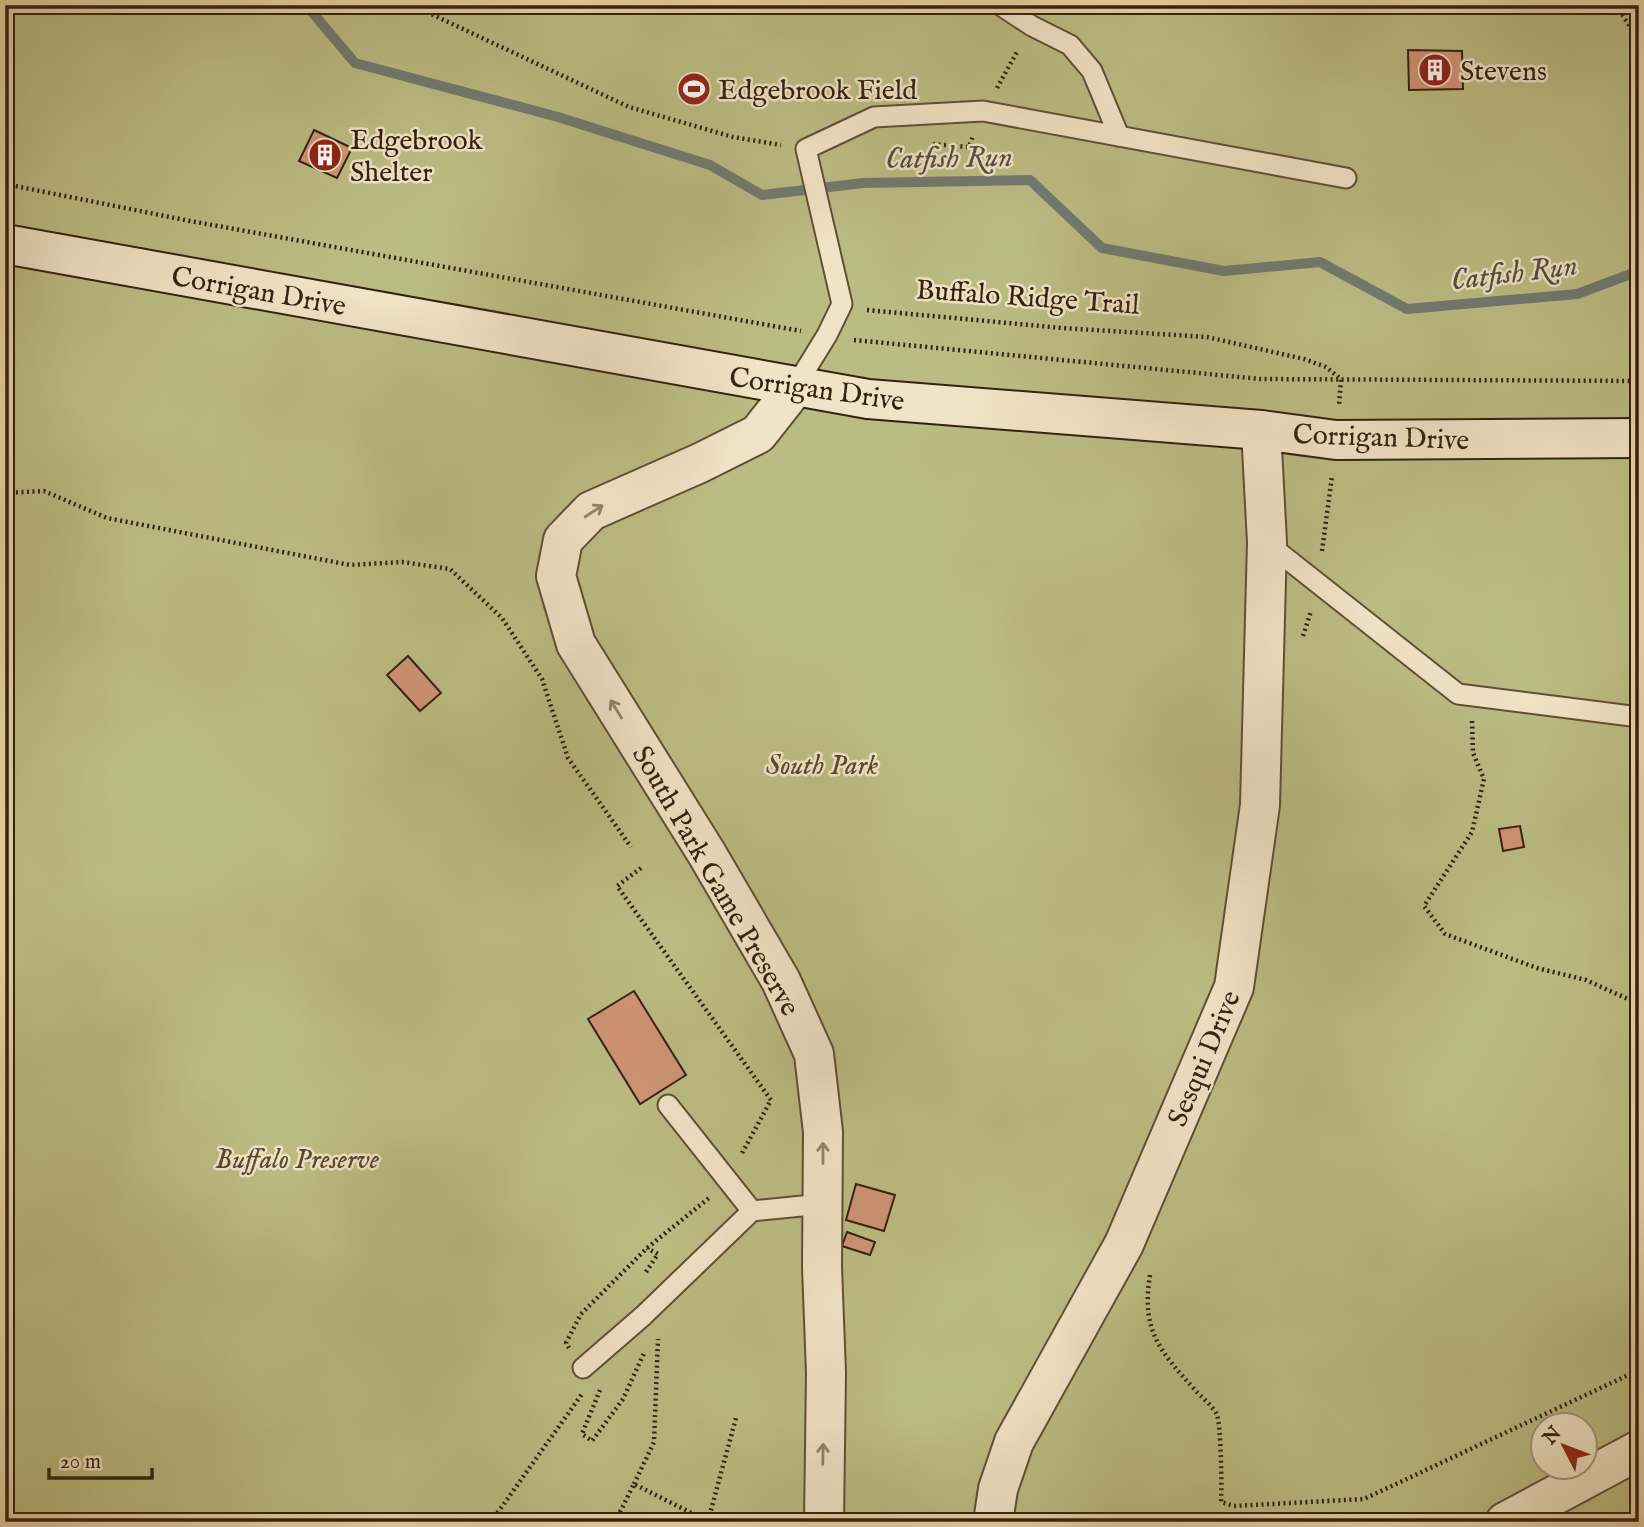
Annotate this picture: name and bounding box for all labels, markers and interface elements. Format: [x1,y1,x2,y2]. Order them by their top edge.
building icon: Stevens [1416,51,1454,89]
place label: Stevens [1460,55,1547,90]
sports icon: Edgebrook Field [675,70,713,108]
place label: Edgebrook Field [718,74,917,109]
place label: Edgebrook Shelter [350,124,484,191]
building icon: Edgebrook Shelter [306,136,344,174]
water label: Catfish Run [885,139,1013,179]
water label: Catfish Run [1449,247,1580,301]
street label: Corrigan Drive [169,260,349,325]
street label: Buffalo Ridge Trail [915,273,1141,324]
street label: Corrigan Drive [727,361,907,420]
street label: Corrigan Drive [1292,418,1470,459]
one-way arrow [584,504,603,519]
one-way arrow [609,700,623,720]
street label: South Park Game Preserve [623,740,807,1023]
park label: South Park [766,749,878,784]
street label: Sesqui Drive [1161,986,1250,1132]
one-way arrow [816,1141,829,1164]
park label: Buffalo Preserve [215,1143,380,1178]
north arrow [1528,1412,1598,1482]
text: N [1538,1421,1568,1451]
scale bar [49,1436,152,1480]
one-way arrow [816,1442,830,1465]
text: 20 m [60,1449,101,1476]

